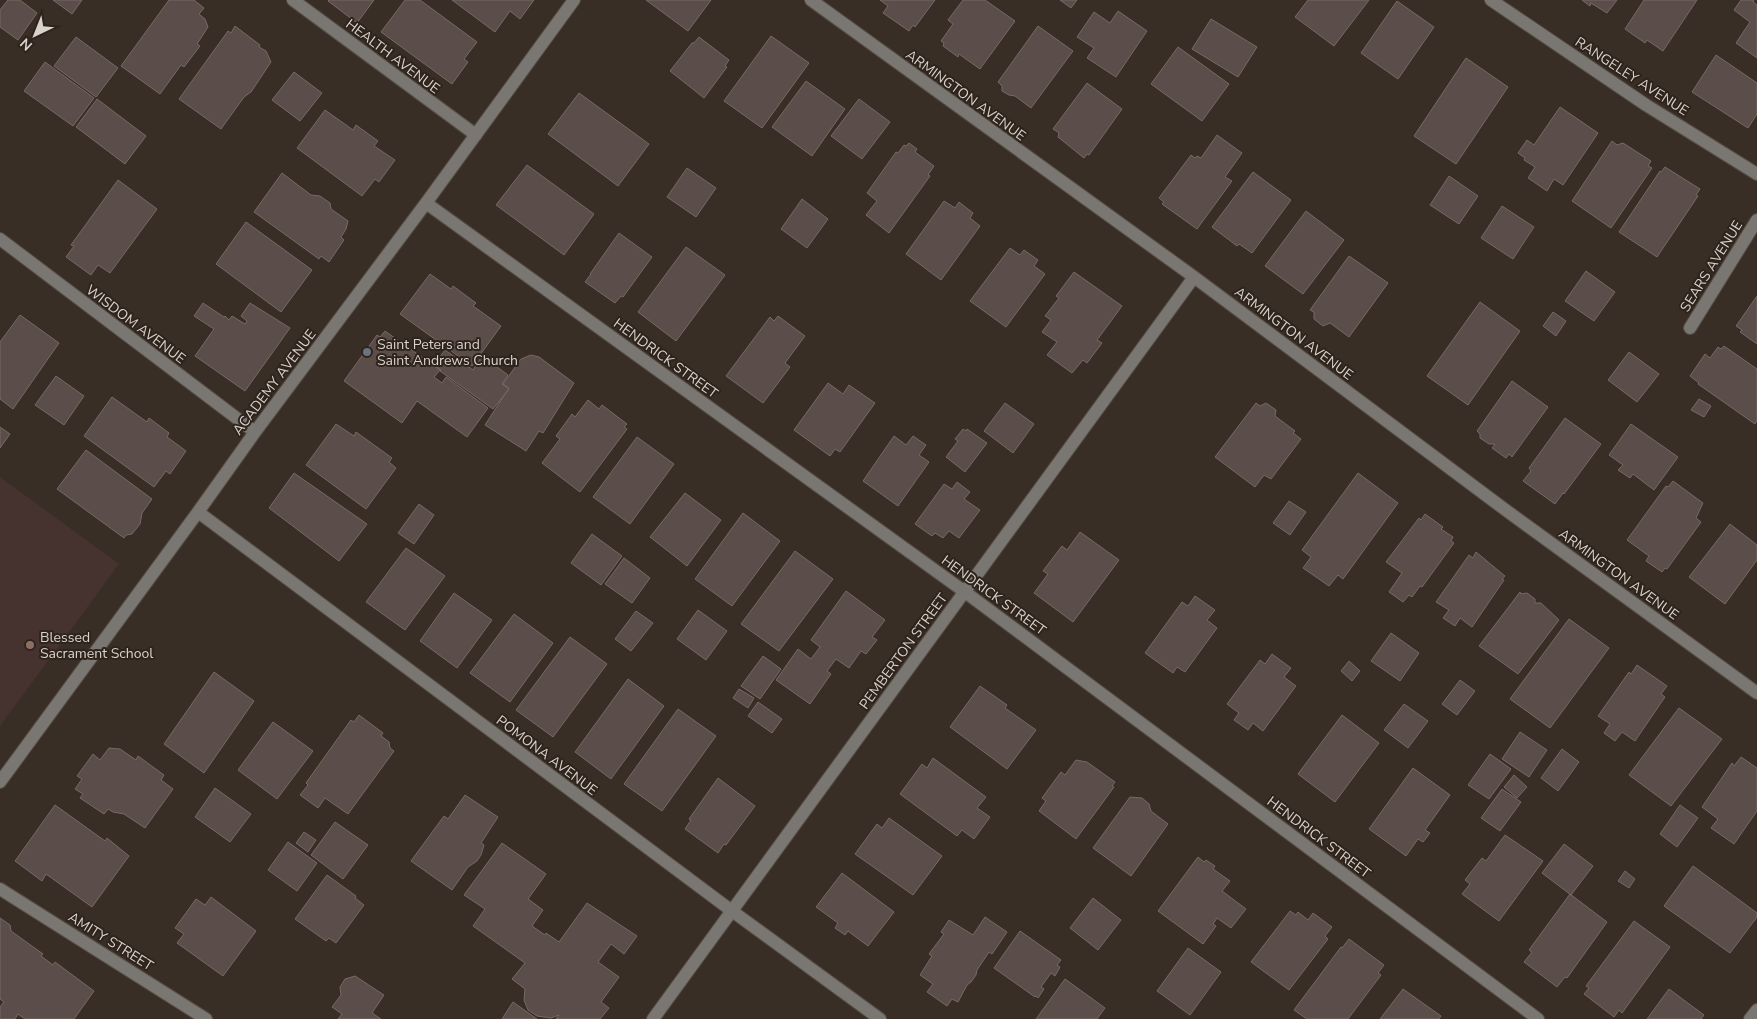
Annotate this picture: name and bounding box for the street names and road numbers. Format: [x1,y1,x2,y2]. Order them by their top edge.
street label: HEALTH AVENUE [342,15,444,98]
street label: RANGELEY AVENUE [1571,33,1692,120]
street label: ARMINGTON AVENUE [902,45,1030,145]
street label: SEARS AVENUE [1676,217,1747,316]
street label: WISDOM AVENUE [82,281,189,368]
street label: ARMINGTON AVENUE [1230,282,1357,384]
street label: HENDRICK STREET [610,314,722,403]
street label: ACADEMY AVENUE [228,326,320,439]
street label: ARMINGTON AVENUE [1555,524,1683,624]
street label: HENDRICK STREET [938,551,1050,640]
street label: PEMBERTON STREET [855,589,952,713]
street label: POMONA AVENUE [492,711,601,800]
street label: HENDRICK STREET [1263,792,1375,883]
street label: AMITY STREET [65,908,157,975]

